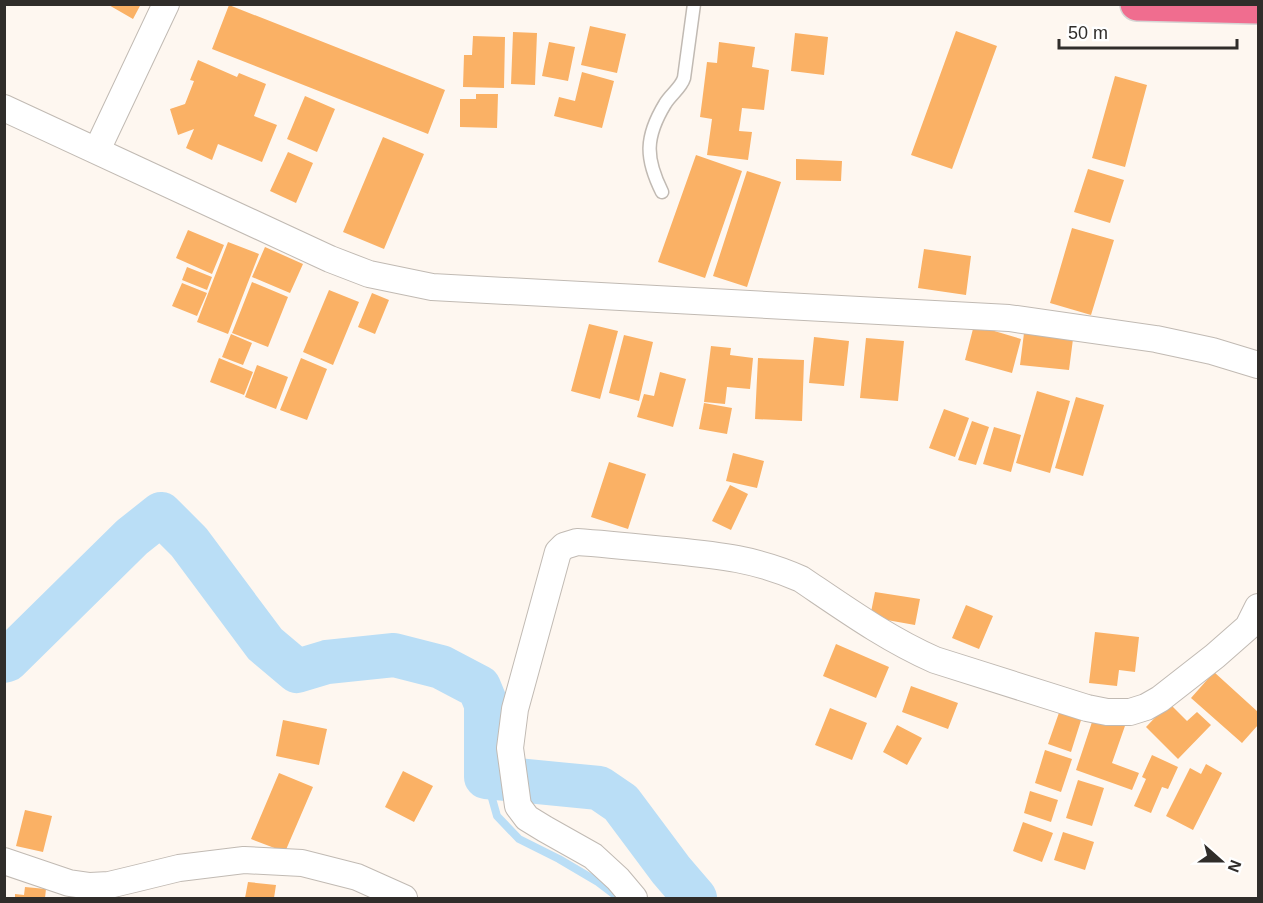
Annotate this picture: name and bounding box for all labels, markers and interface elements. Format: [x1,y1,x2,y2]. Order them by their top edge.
scale bar [1059,12,1238,50]
text: 50 m [1068,23,1108,43]
north arrow [1191,831,1251,891]
text: N [1225,858,1245,875]

